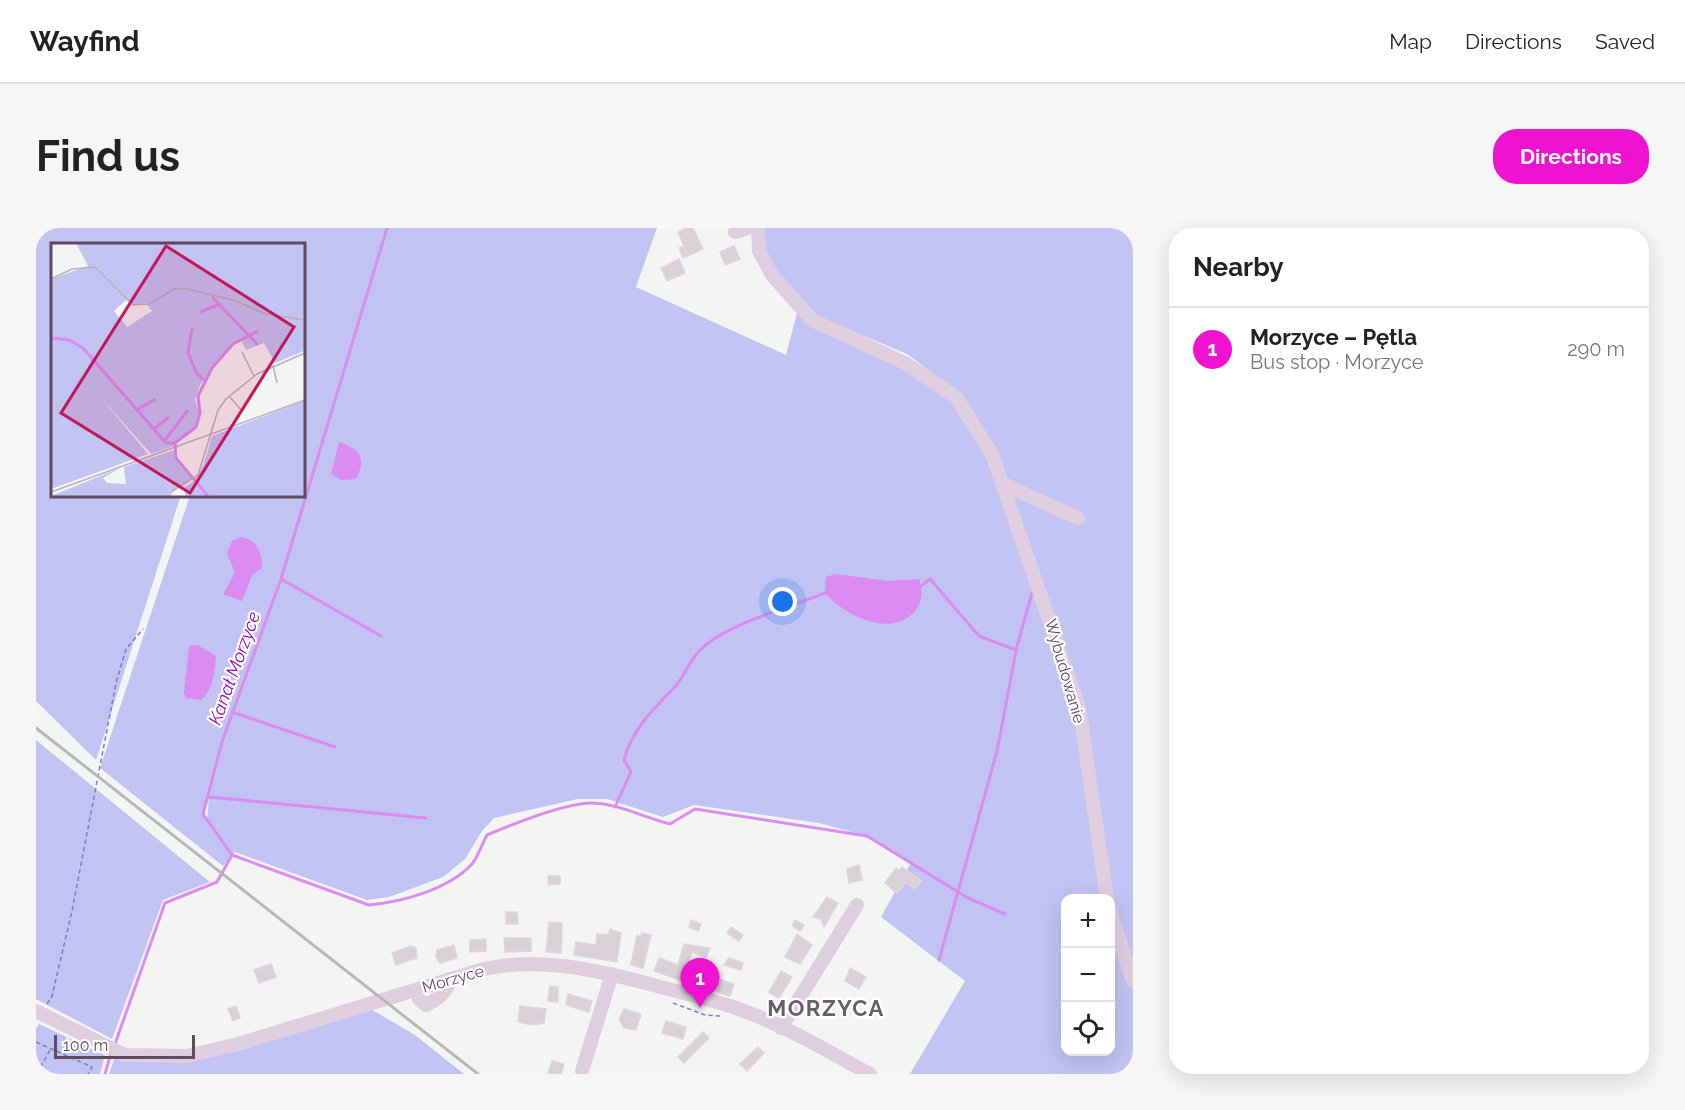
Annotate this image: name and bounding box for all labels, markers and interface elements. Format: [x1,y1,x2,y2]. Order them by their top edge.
text: Wayfind [30,25,140,58]
text: Map [1389,29,1432,54]
text: Directions [1465,29,1562,54]
text: Saved [1595,29,1655,54]
button: Directions [1493,129,1649,184]
text: Find us [36,132,180,181]
inset map [51,243,304,496]
text: Nearby [1193,252,1283,282]
text: Morzyce – Pętla [1250,324,1417,350]
text: 1 [1208,337,1217,361]
text: 290 m [1567,337,1625,361]
text: Bus stop · Morzyce [1250,350,1424,374]
your location [768,587,797,616]
water label: Kanał Morzyce [204,608,264,727]
street label: Wybudowanie [1041,617,1089,725]
map controls [1061,894,1115,1056]
button: + [1061,894,1115,948]
button: − [1061,948,1115,1002]
pin: 1 [680,958,720,1008]
street label: Morzyce [420,961,486,997]
district label: MORZYCA [767,995,885,1021]
button: locate [1061,1002,1115,1056]
scale bar [54,1032,195,1060]
text: 100 m [63,1036,108,1055]

